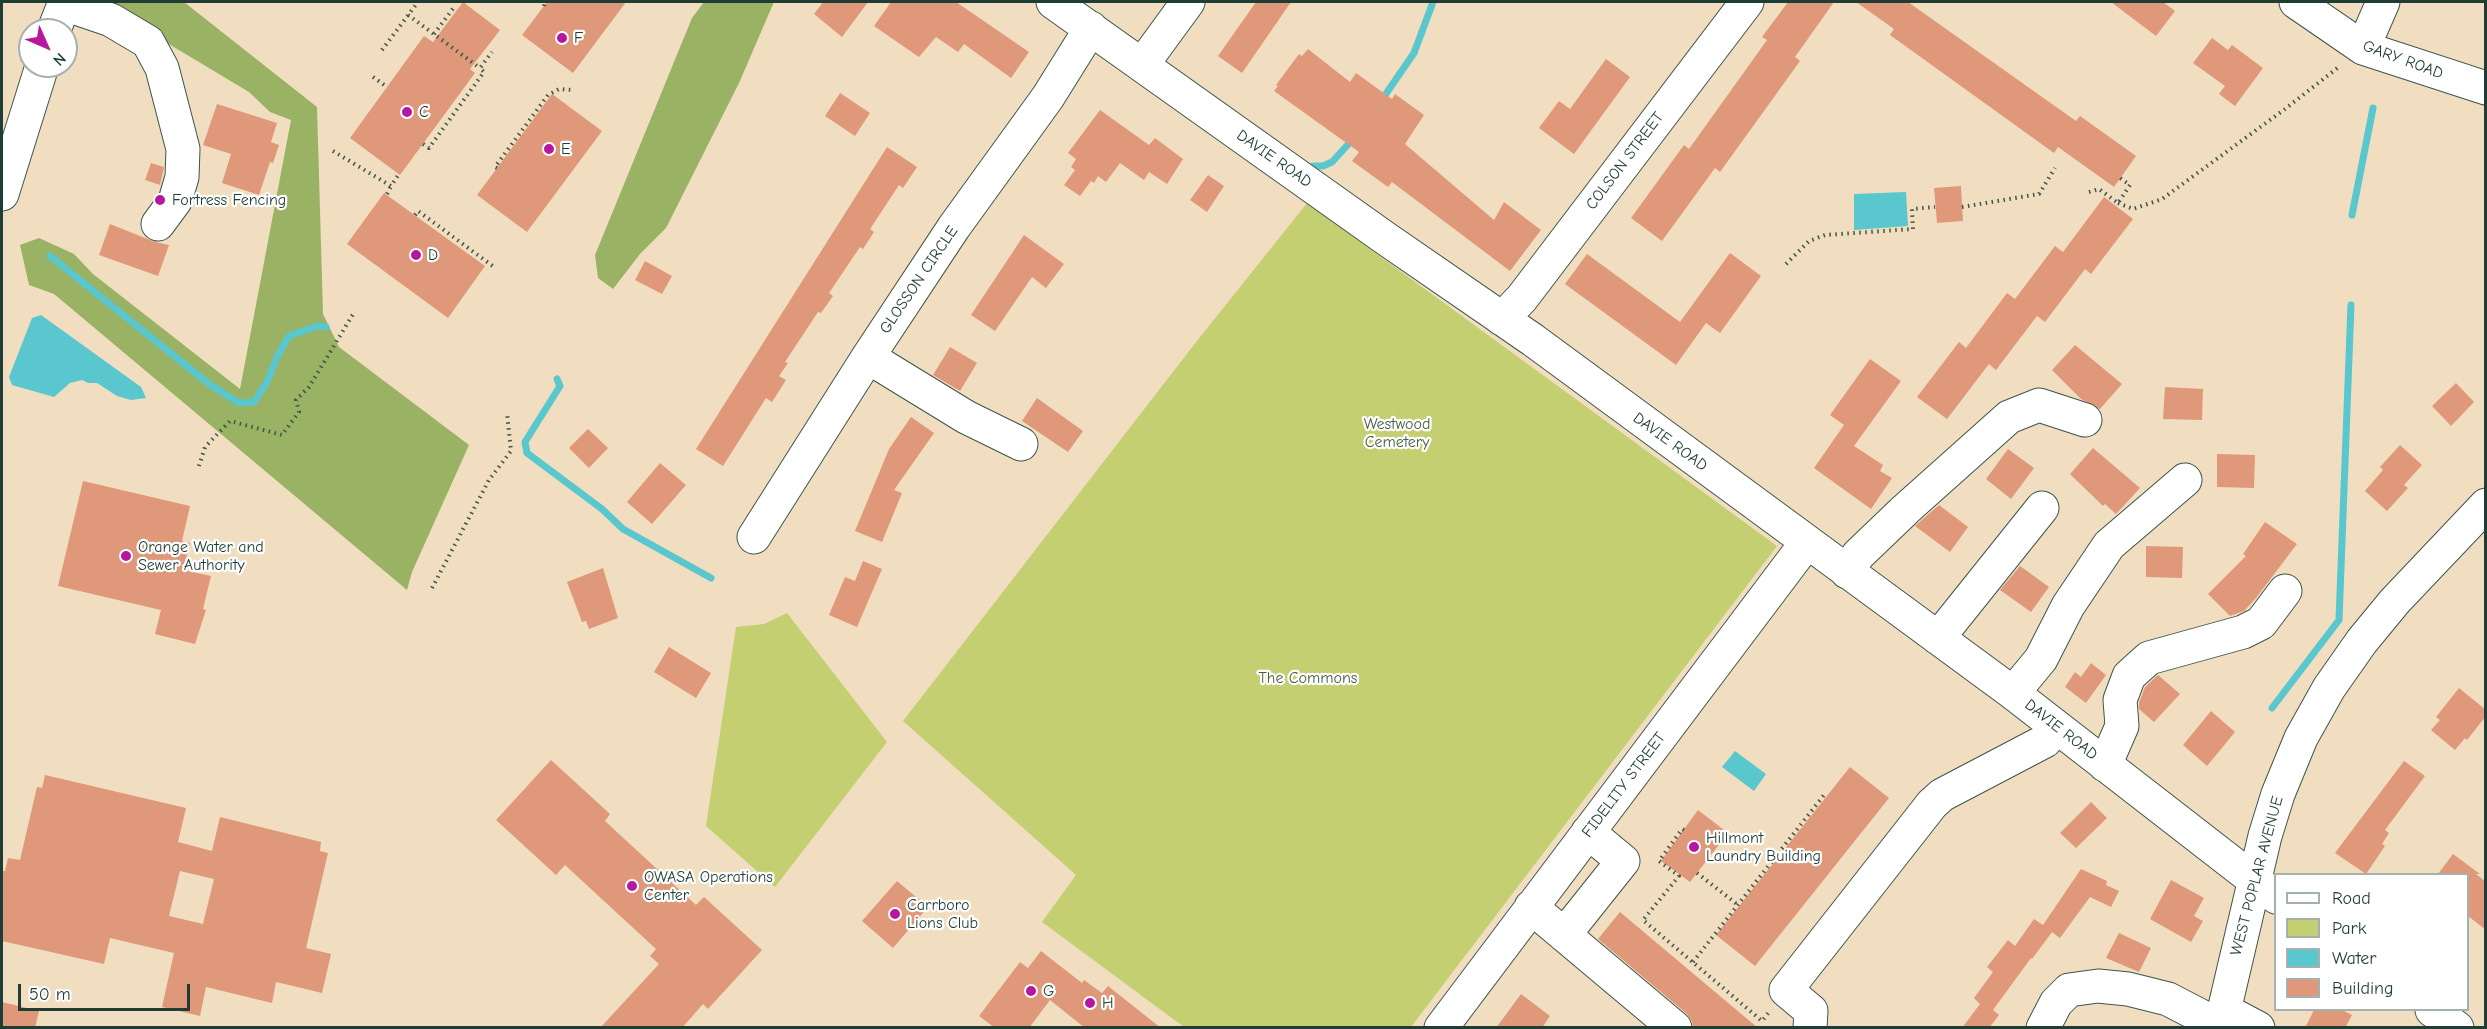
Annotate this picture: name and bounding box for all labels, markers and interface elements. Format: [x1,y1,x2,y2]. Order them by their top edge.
north arrow [18,18,78,78]
place label: F [574,28,583,48]
marker: F [555,31,569,45]
street label: GARY ROAD [2360,37,2446,83]
text: N [49,49,69,69]
place label: C [419,102,429,122]
marker: C [400,105,414,119]
street label: COLSON STREET [1582,108,1668,214]
street label: DAVIE ROAD [1233,126,1315,192]
place label: E [561,139,571,159]
marker: E [542,142,556,156]
place label: Fortress Fencing [172,190,286,210]
marker: Fortress Fencing [153,193,167,207]
street label: GLOSSON CIRCLE [876,222,962,338]
place label: D [428,245,438,265]
marker: D [409,248,423,262]
street label: DAVIE ROAD [1629,408,1711,476]
park label: Westwood Cemetery [1364,414,1430,452]
place label: Orange Water and Sewer Authority [138,537,264,575]
marker: Orange Water and Sewer Authority [119,549,133,563]
park label: The Commons [1258,668,1358,688]
street label: DAVIE ROAD [2021,695,2101,765]
street label: FIDELITY STREET [1578,728,1670,842]
street label: WEST POPLAR AVENUE [2226,794,2288,958]
place label: Hillmont Laundry Building [1706,828,1821,866]
marker: Hillmont Laundry Building [1687,840,1701,854]
place label: OWASA Operations Center [644,867,773,905]
legend [2274,873,2469,1011]
marker: OWASA Operations Center [625,879,639,893]
text: Road [2332,888,2371,909]
place label: Carrboro Lions Club [907,895,978,933]
marker: Carrboro Lions Club [888,907,902,921]
text: Park [2332,918,2366,939]
text: Water [2332,948,2376,969]
scale bar [21,972,194,1010]
text: Building [2332,978,2394,999]
place label: G [1043,981,1054,1001]
text: 50 m [29,984,71,1005]
marker: G [1024,984,1038,998]
place label: H [1102,993,1114,1013]
marker: H [1083,996,1097,1010]

